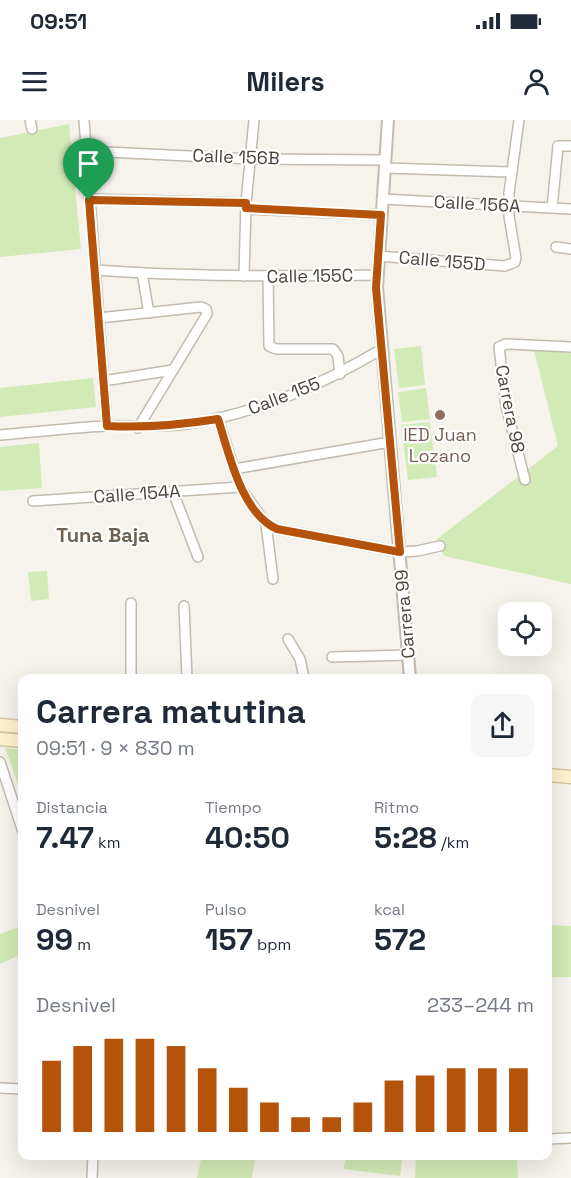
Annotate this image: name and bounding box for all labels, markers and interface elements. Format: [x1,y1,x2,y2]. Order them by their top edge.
text: 09:51 [30,7,87,35]
text: Milers [246,64,325,99]
icon: menu [18,65,51,98]
icon: person [520,65,553,98]
pin [63,138,114,200]
street label: Calle 156B [192,143,280,170]
icon: arrive [72,147,105,180]
street label: Calle 156A [433,190,521,217]
street label: Calle 155D [398,245,486,276]
street label: Calle 155C [266,263,354,288]
street label: Carrera 98 [491,363,530,455]
street label: Calle 155 [245,371,323,420]
marker: IED Juan Lozano [433,408,447,422]
place label: IED Juan Lozano [403,423,477,467]
street label: Calle 154A [93,479,181,508]
district label: Tuna Baja [56,522,150,548]
street label: Carrera 99 [389,569,420,660]
map controls [498,602,552,656]
button: locate [498,602,552,656]
text: Carrera matutina [36,691,306,733]
button: share [471,694,534,757]
text: 09:51 · 9 × 830 m [36,735,195,761]
text: Distancia [36,797,108,818]
text: Tiempo [205,797,262,818]
text: Ritmo [374,797,419,818]
text: 7.47 [36,818,94,857]
text: 40:50 [205,818,290,857]
text: 5:28 [374,818,437,857]
text: km [94,832,120,853]
text: /km [437,832,469,853]
text: Desnivel [36,899,100,920]
text: Pulso [205,899,247,920]
text: kcal [374,899,405,920]
text: 99 [36,920,73,959]
text: 157 [205,920,253,959]
text: 572 [374,920,426,959]
text: m [73,934,91,955]
text: bpm [253,934,291,955]
text: Desnivel [36,992,116,1018]
text: 233–244 m [427,992,534,1018]

